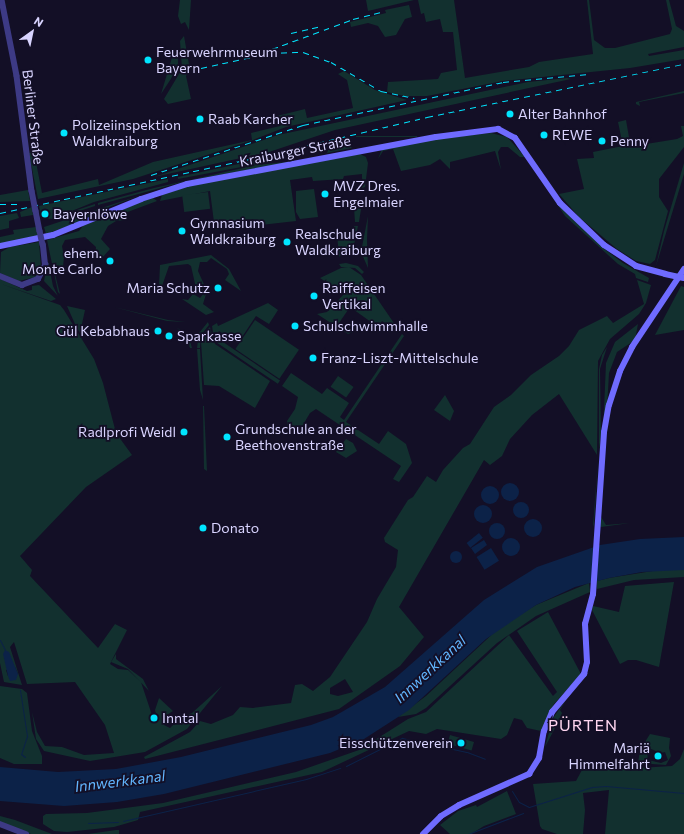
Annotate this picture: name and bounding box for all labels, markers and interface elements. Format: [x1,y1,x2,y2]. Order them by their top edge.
north arrow [12,12,52,52]
text: N [32,14,46,29]
place label: Feuerwehrmuseum Bayern [156,44,278,76]
marker: Feuerwehrmuseum Bayern [143,55,153,65]
street label: Berliner Straße [19,69,47,165]
place label: Alter Bahnhof [518,106,607,122]
marker: Alter Bahnhof [505,109,515,119]
place label: Raab Karcher [208,111,293,127]
marker: Raab Karcher [195,114,205,124]
place label: Polizeiinspektion Waldkraiburg [72,117,181,150]
place label: REWE [552,127,592,143]
marker: Polizeiinspektion Waldkraiburg [59,128,69,138]
marker: REWE [539,130,549,140]
street label: Kraiburger Straße [238,132,352,170]
place label: Penny [610,133,649,149]
marker: Penny [597,136,607,146]
place label: MVZ Dres. Engelmaier [333,178,404,210]
marker: MVZ Dres. Engelmaier [320,189,330,199]
place label: Bayernlöwe [53,206,127,222]
marker: Bayernlöwe [40,209,50,219]
place label: Gymnasium Waldkraiburg [190,215,276,248]
marker: Gymnasium Waldkraiburg [177,226,187,236]
place label: Realschule Waldkraiburg [295,226,381,258]
marker: Realschule Waldkraiburg [282,237,292,247]
place label: ehem. Monte Carlo [22,245,102,278]
marker: ehem. Monte Carlo [105,256,115,266]
place label: Maria Schutz [127,280,210,296]
place label: Raiffeisen Vertikal [322,280,385,312]
marker: Maria Schutz [213,283,223,293]
marker: Raiffeisen Vertikal [309,291,319,301]
place label: Schulschwimmhalle [303,318,428,334]
marker: Schulschwimmhalle [290,321,300,331]
place label: Gül Kebabhaus [56,323,150,339]
marker: Gül Kebabhaus [153,326,163,336]
place label: Sparkasse [177,328,241,344]
marker: Sparkasse [164,331,174,341]
place label: Franz-Liszt-Mittelschule [321,350,478,366]
marker: Franz-Liszt-Mittelschule [308,353,318,363]
place label: Grundschule an der Beethovenstraße [235,421,357,454]
place label: Radlprofi Weidl [78,424,176,440]
marker: Radlprofi Weidl [179,427,189,437]
marker: Grundschule an der Beethovenstraße [222,432,232,442]
place label: Donato [211,520,259,536]
marker: Donato [198,523,208,533]
water label: Innwerkkanal [391,631,469,707]
place label: Inntal [162,710,199,726]
marker: Inntal [149,713,159,723]
district label: PÜRTEN [548,715,618,735]
place label: Eisschützenverein [339,735,453,751]
marker: Eisschützenverein [456,738,466,748]
place label: Mariä Himmelfahrt [568,740,650,772]
marker: Mariä Himmelfahrt [653,751,663,761]
water label: Innwerkkanal [74,767,166,795]

